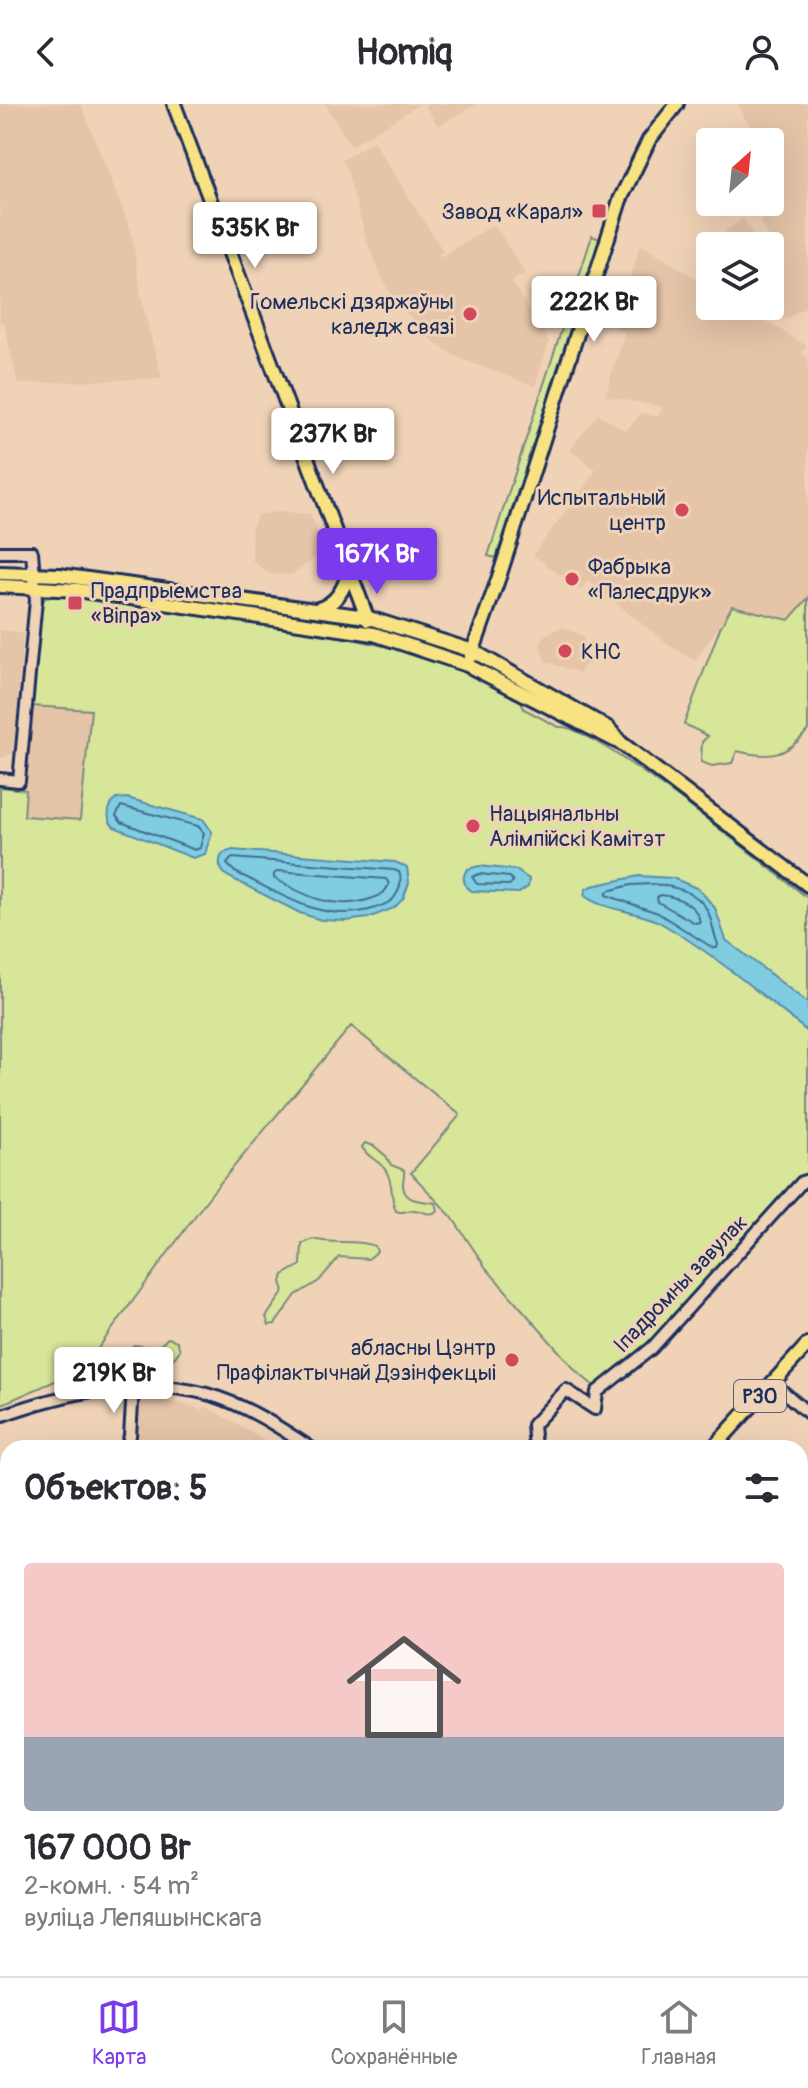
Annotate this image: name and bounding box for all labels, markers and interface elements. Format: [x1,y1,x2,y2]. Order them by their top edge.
icon: back [24,30,68,74]
text: Homiq [356,30,452,75]
icon: person [740,30,784,74]
north arrow [696,128,784,216]
map controls [696,128,784,320]
place label: Завод «Карал» [442,198,583,226]
pin: 535K Br [181,202,329,270]
marker: Завод «Карал» [590,202,608,220]
text: 535K Br [211,212,299,244]
button: layers [696,232,784,320]
pin: 222K Br [520,276,668,344]
text: 222K Br [550,286,638,318]
place label: Гомельскі дзяржаўны каледж связі [250,288,454,341]
marker: Гомельскі дзяржаўны каледж связі [461,305,479,323]
pin: 237K Br [259,408,407,476]
text: 237K Br [289,418,377,450]
place label: Испытальный центр [538,484,666,537]
marker: Испытальный центр [673,501,691,519]
pin: 167K Br [303,528,451,596]
text: 167K Br [335,538,419,570]
place label: Фабрыка «Палесдрук» [588,553,711,606]
marker: Фабрыка «Палесдрук» [563,570,581,588]
place label: Прадпрыемства «Віпра» [91,577,242,630]
marker: Прадпрыемства «Віпра» [66,594,84,612]
place label: КНС [581,638,621,666]
marker: КНС [556,642,574,660]
place label: Нацыянальны Алімпійскі Камітэт [489,800,665,853]
marker: Нацыянальны Алімпійскі Камітэт [464,817,482,835]
street label: Іпадромны завулак [608,1209,754,1359]
place label: абласны Цэнтр Прафілактычнай Дэзінфекцыі [217,1334,496,1387]
pin: 219K Br [40,1347,188,1415]
marker: абласны Цэнтр Прафілактычнай Дэзінфекцыі [503,1351,521,1369]
text: 219K Br [72,1357,156,1389]
road number: Р30 [734,1380,786,1412]
icon: filters [740,1466,784,1510]
text: Объектов: 5 [24,1467,207,1510]
icon: home [332,1615,476,1759]
text: 167 000 Br [24,1827,191,1870]
text: 2-комн. · 54 m² [24,1870,199,1902]
text: вуліца Лепяшынскага [24,1902,262,1934]
tab: Карта [92,1995,147,2071]
tab: Сохранённые [330,1995,457,2071]
tab: Главная [641,1995,716,2071]

